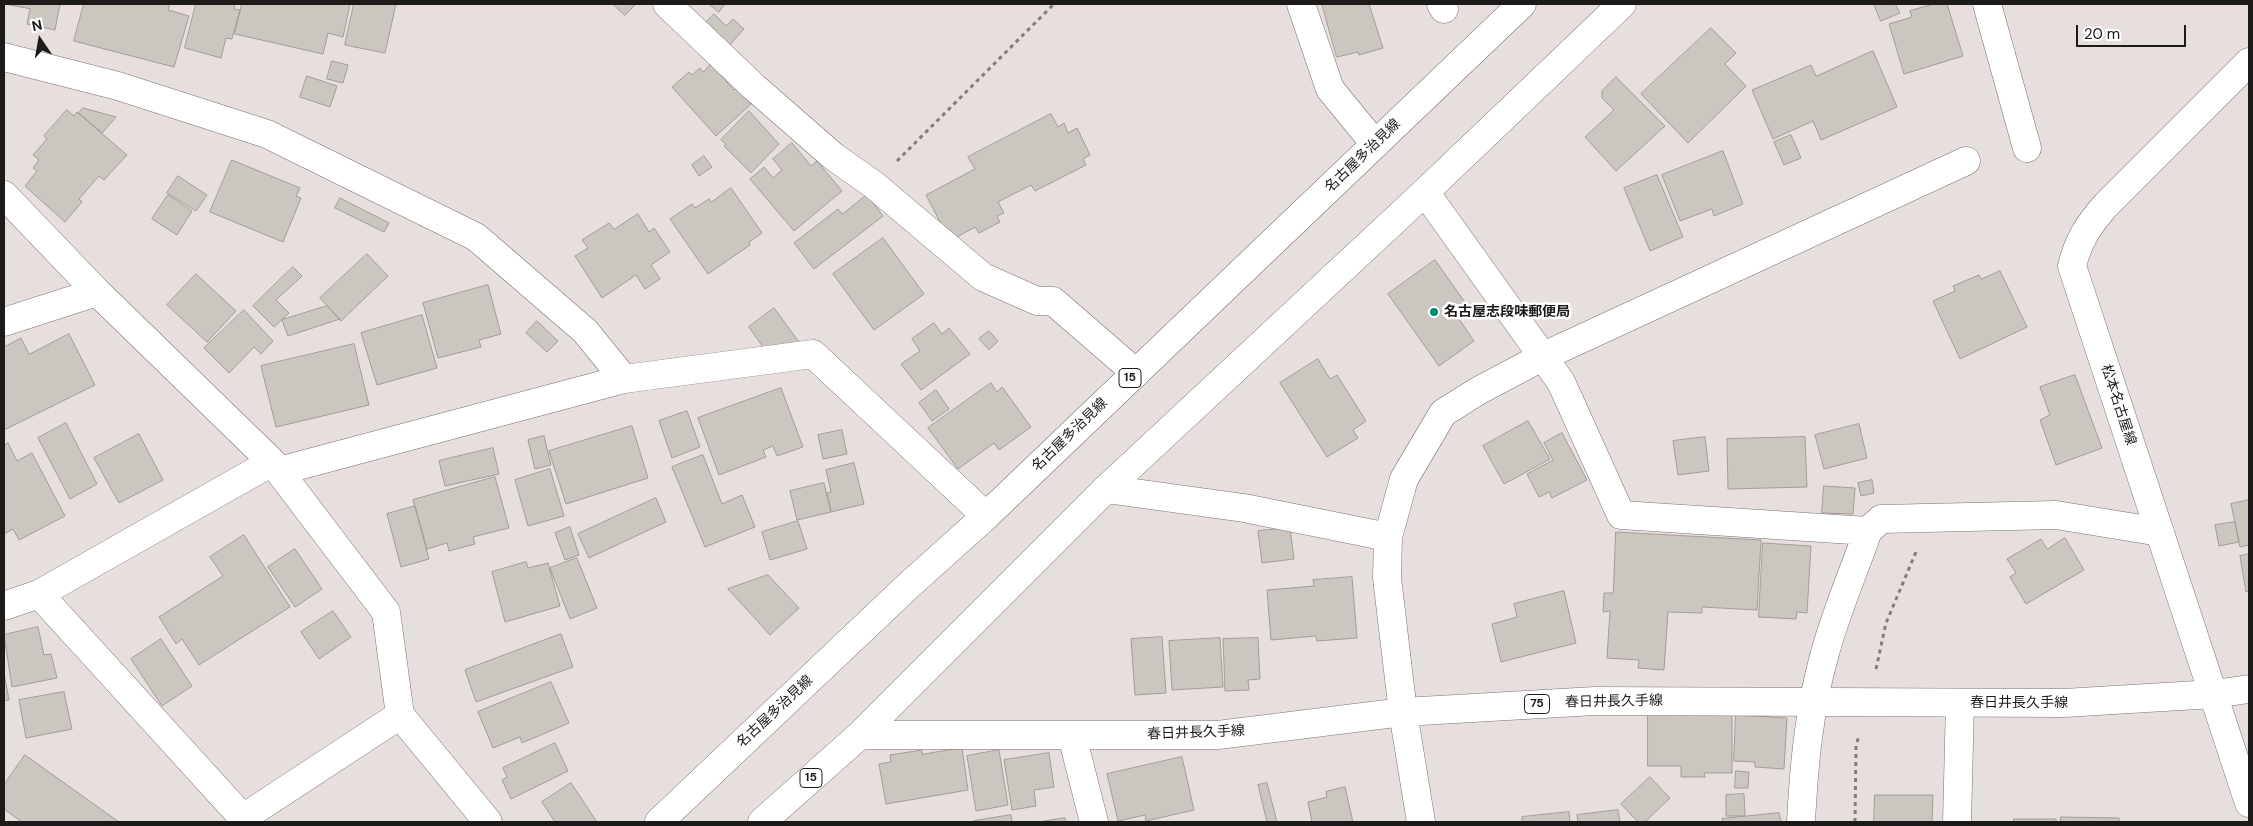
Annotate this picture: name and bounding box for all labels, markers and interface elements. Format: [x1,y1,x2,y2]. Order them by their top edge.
north arrow [15,15,65,65]
text: N [30,15,44,35]
scale bar [2078,15,2188,47]
text: 20 m [2084,24,2120,44]
street label: 名古屋多治見線 [1322,116,1404,196]
place label: 名古屋志段味郵便局 [1444,304,1570,320]
marker: 名古屋志段味郵便局 [1428,306,1440,318]
street label: 松本名古屋線 [2097,362,2139,448]
road number: 15 [1119,368,1141,388]
street label: 名古屋多治見線 [1029,395,1111,475]
street label: 名古屋多治見線 [733,672,817,752]
street label: 春日井長久手線 [1565,693,1663,711]
road number: 75 [1524,694,1550,714]
street label: 春日井長久手線 [1970,695,2068,711]
street label: 春日井長久手線 [1147,723,1245,743]
road number: 15 [800,768,822,788]

